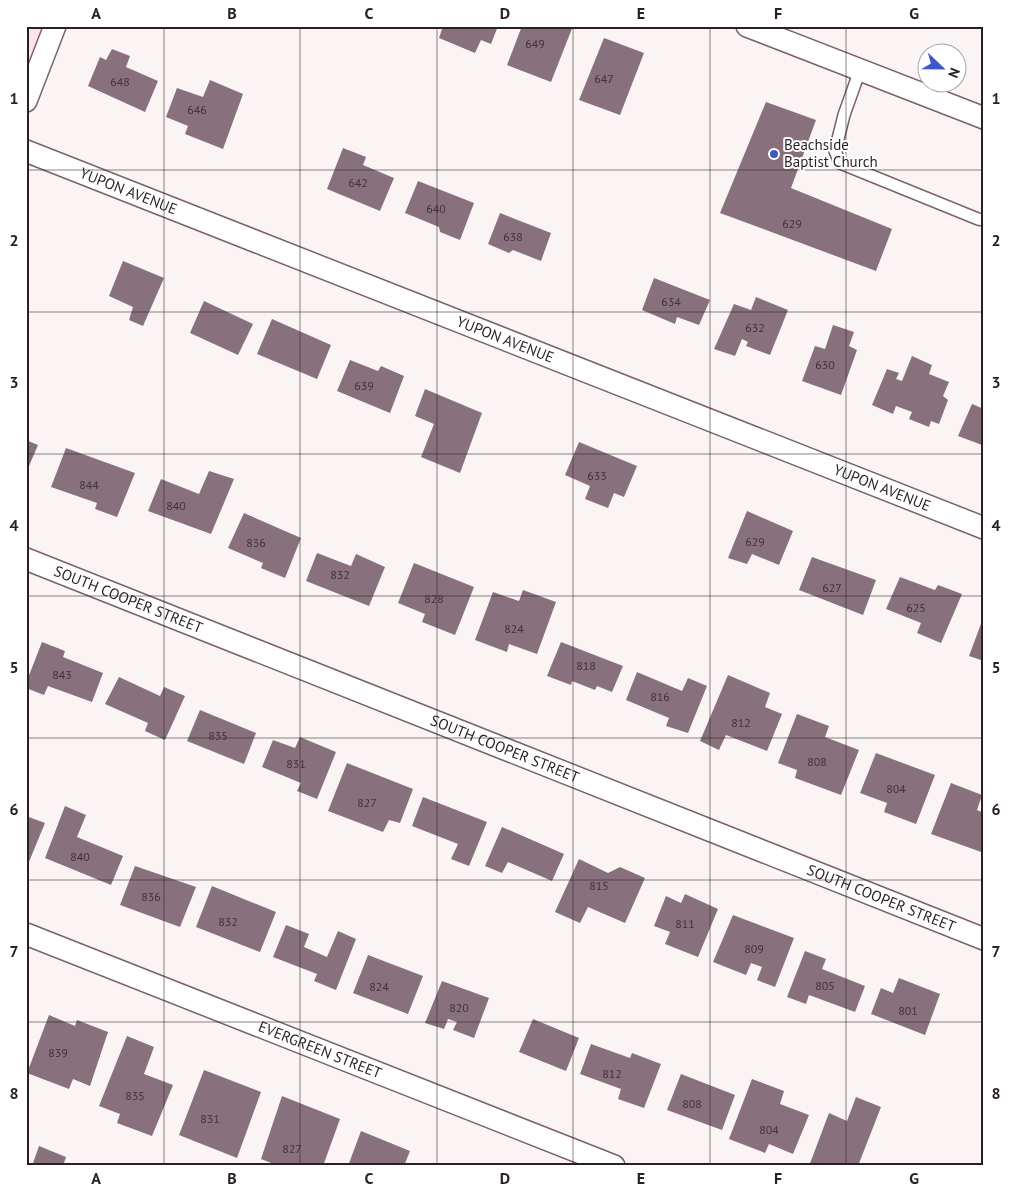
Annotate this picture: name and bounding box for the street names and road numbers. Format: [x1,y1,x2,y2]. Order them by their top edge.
street label: YUPON AVENUE [77,163,180,218]
street label: YUPON AVENUE [454,311,557,367]
street label: YUPON AVENUE [831,460,934,515]
street label: SOUTH COOPER STREET [51,561,206,637]
street label: SOUTH COOPER STREET [428,710,583,787]
street label: SOUTH COOPER STREET [804,860,959,936]
street label: EVERGREEN STREET [256,1017,385,1083]

